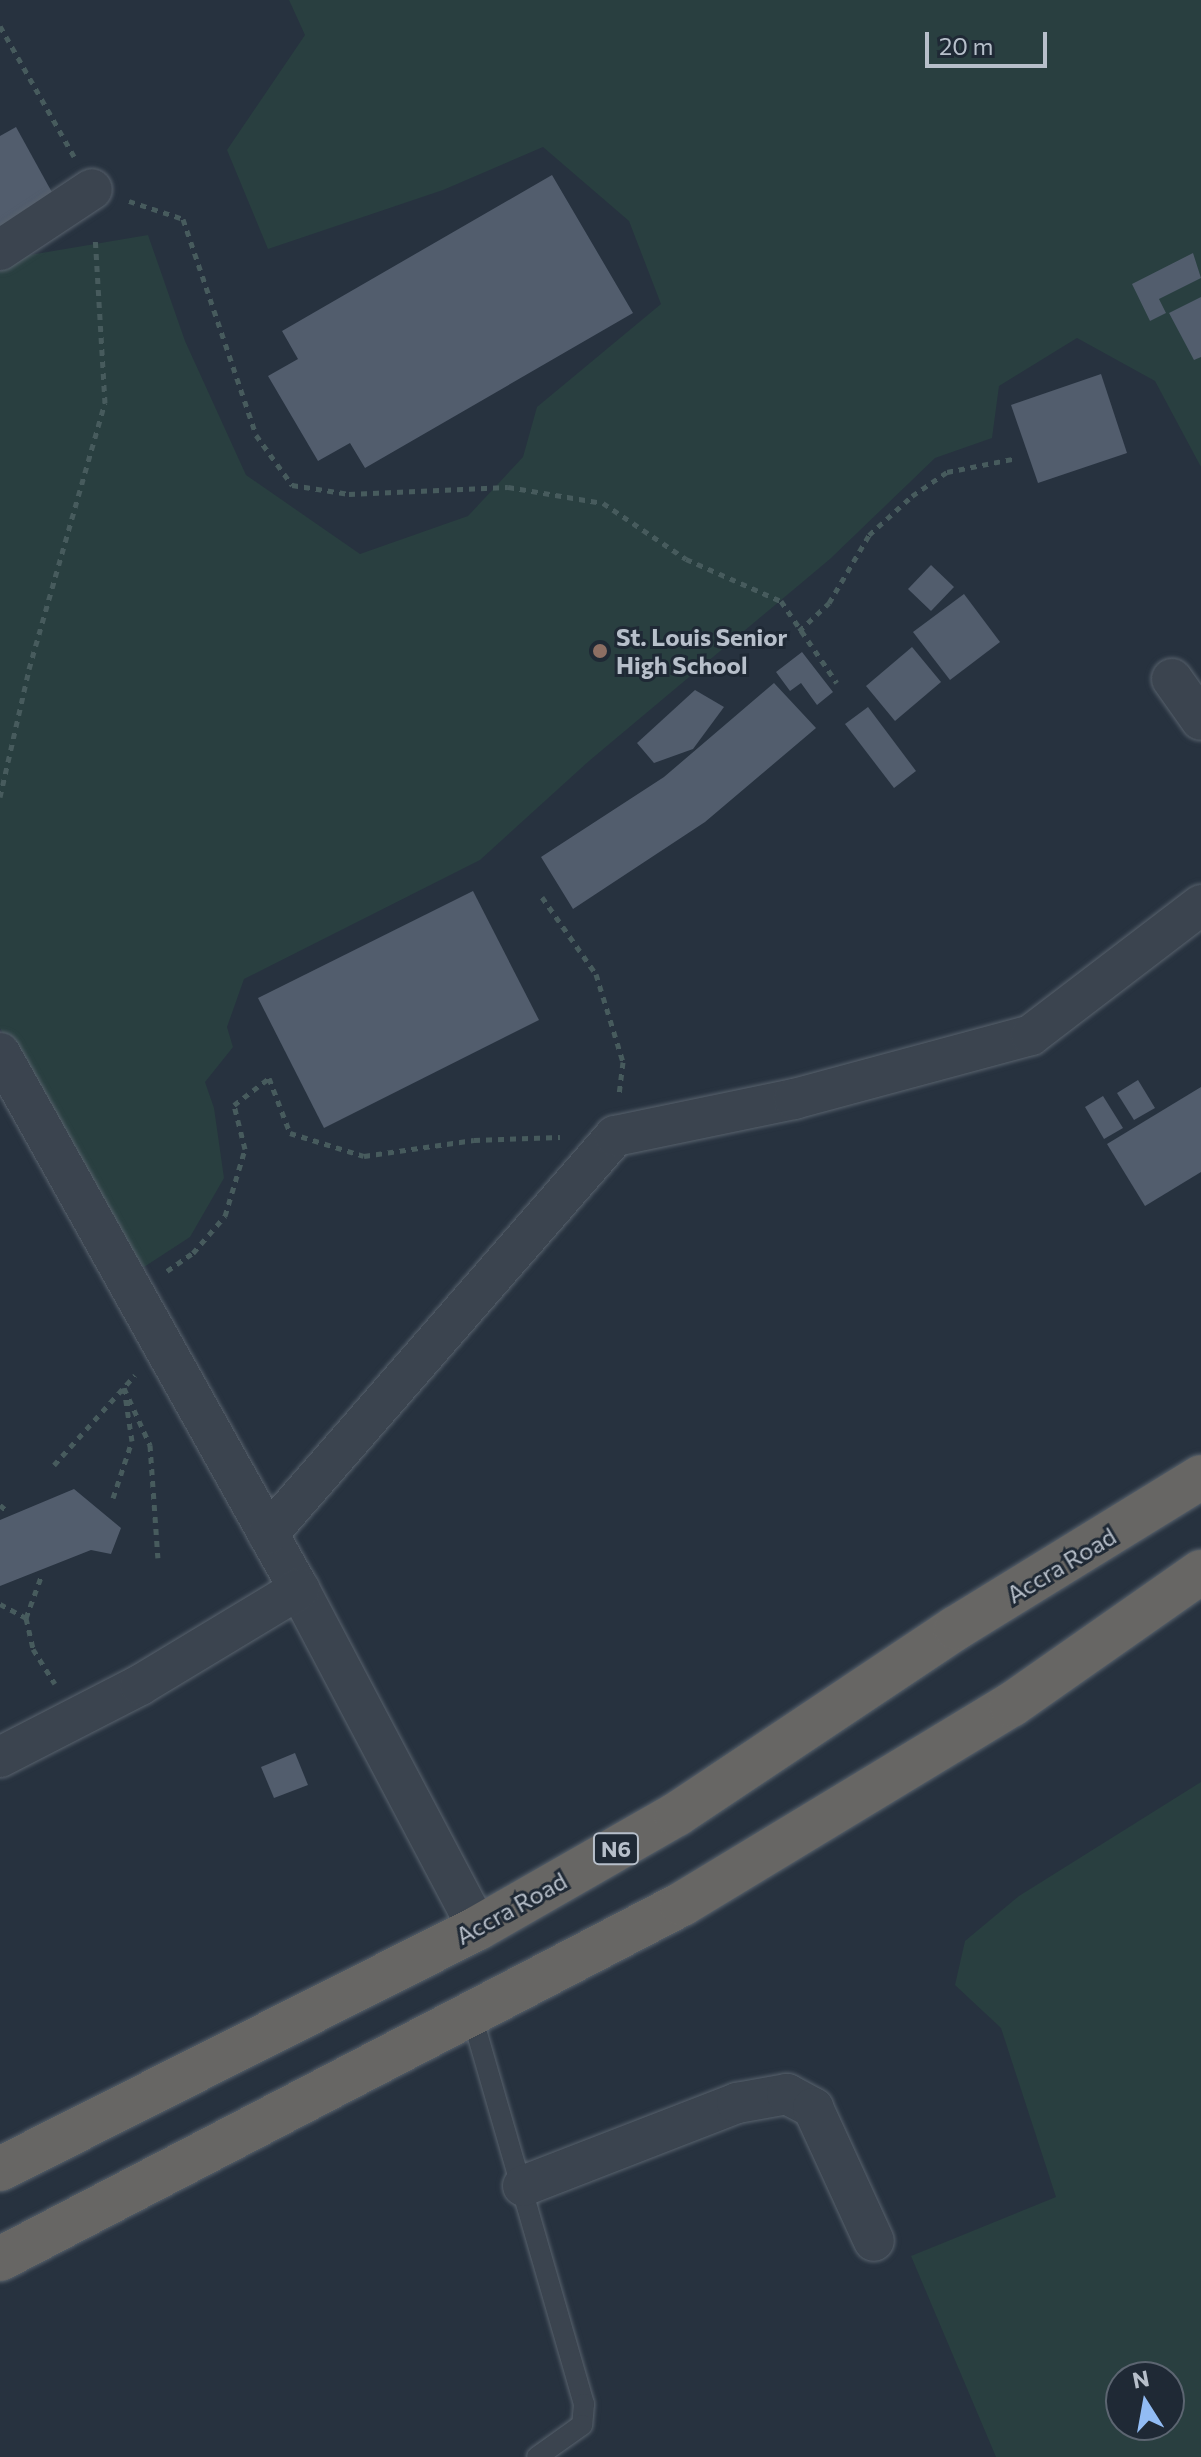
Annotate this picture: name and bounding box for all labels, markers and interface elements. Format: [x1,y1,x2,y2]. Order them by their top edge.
scale bar [929,16,1051,66]
text: 20 m [939,31,993,60]
place label: St. Louis Senior High School [616,623,788,679]
marker: St. Louis Senior High School [591,642,609,660]
street label: Accra Road [1001,1521,1121,1609]
road number: N6 [592,1831,640,1867]
street label: Accra Road [451,1866,571,1950]
north arrow [1105,2361,1185,2441]
text: N [1130,2364,1151,2394]

